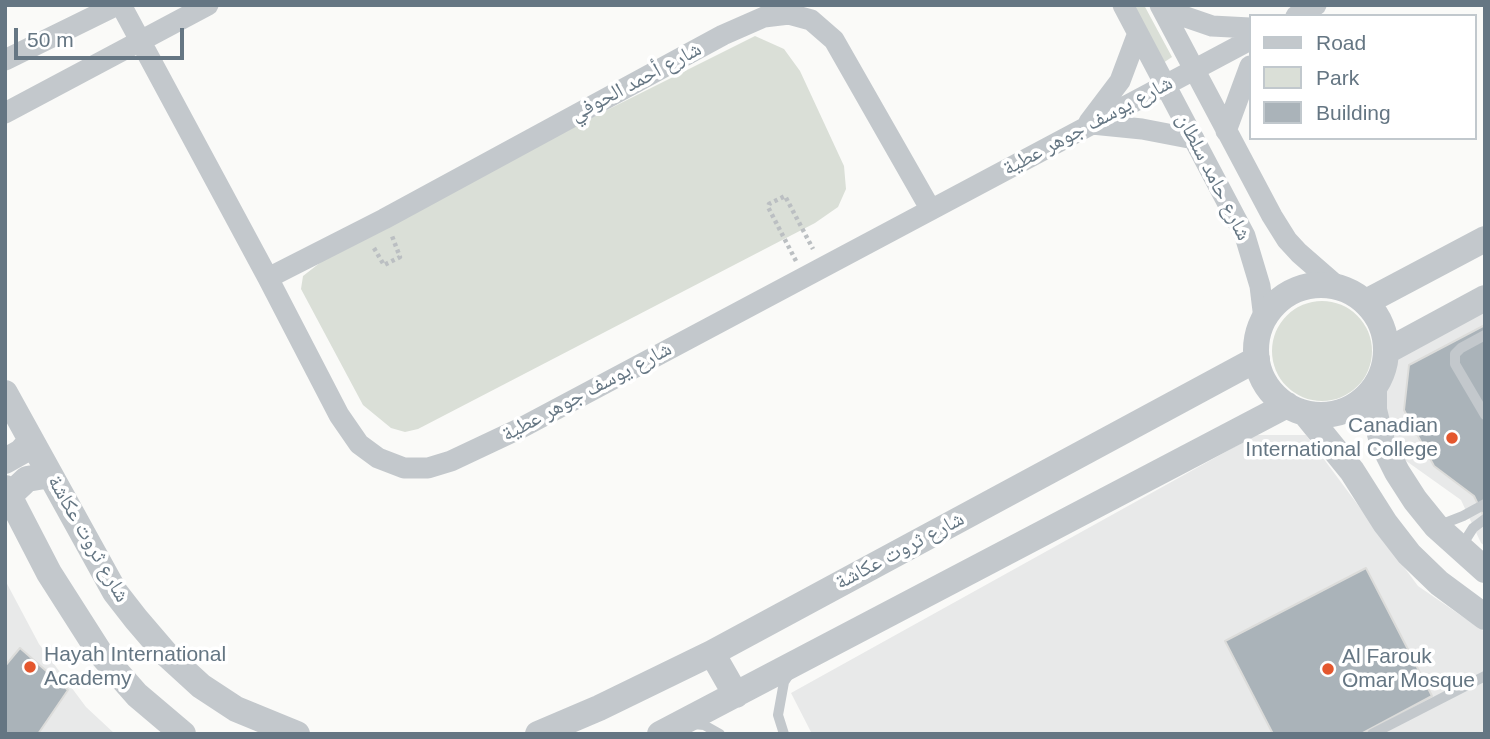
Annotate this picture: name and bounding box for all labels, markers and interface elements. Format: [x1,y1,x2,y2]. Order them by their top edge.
scale bar [18,14,187,58]
legend [1248,14,1476,140]
text: 50 m [27,28,74,51]
text: Road [1316,31,1366,54]
street label: شارع أحمد الحوفي [566,37,706,127]
text: Park [1316,66,1359,89]
street label: شارع يوسف جوهر عطية [999,71,1177,181]
text: Building [1316,101,1391,124]
street label: شارع حامد سلطان [1170,109,1256,245]
street label: شارع يوسف جوهر عطية [498,337,676,447]
place label: Canadian International College [1245,413,1438,463]
marker: Canadian International College [1444,430,1460,446]
street label: شارع ثروت عكاشة [42,471,134,607]
street label: شارع ثروت عكاشة [831,506,969,596]
place label: Hayah International Academy [44,642,226,692]
place label: Al Farouk Omar Mosque [1342,644,1475,694]
marker: Hayah International Academy [22,659,38,675]
marker: Al Farouk Omar Mosque [1320,661,1336,677]

